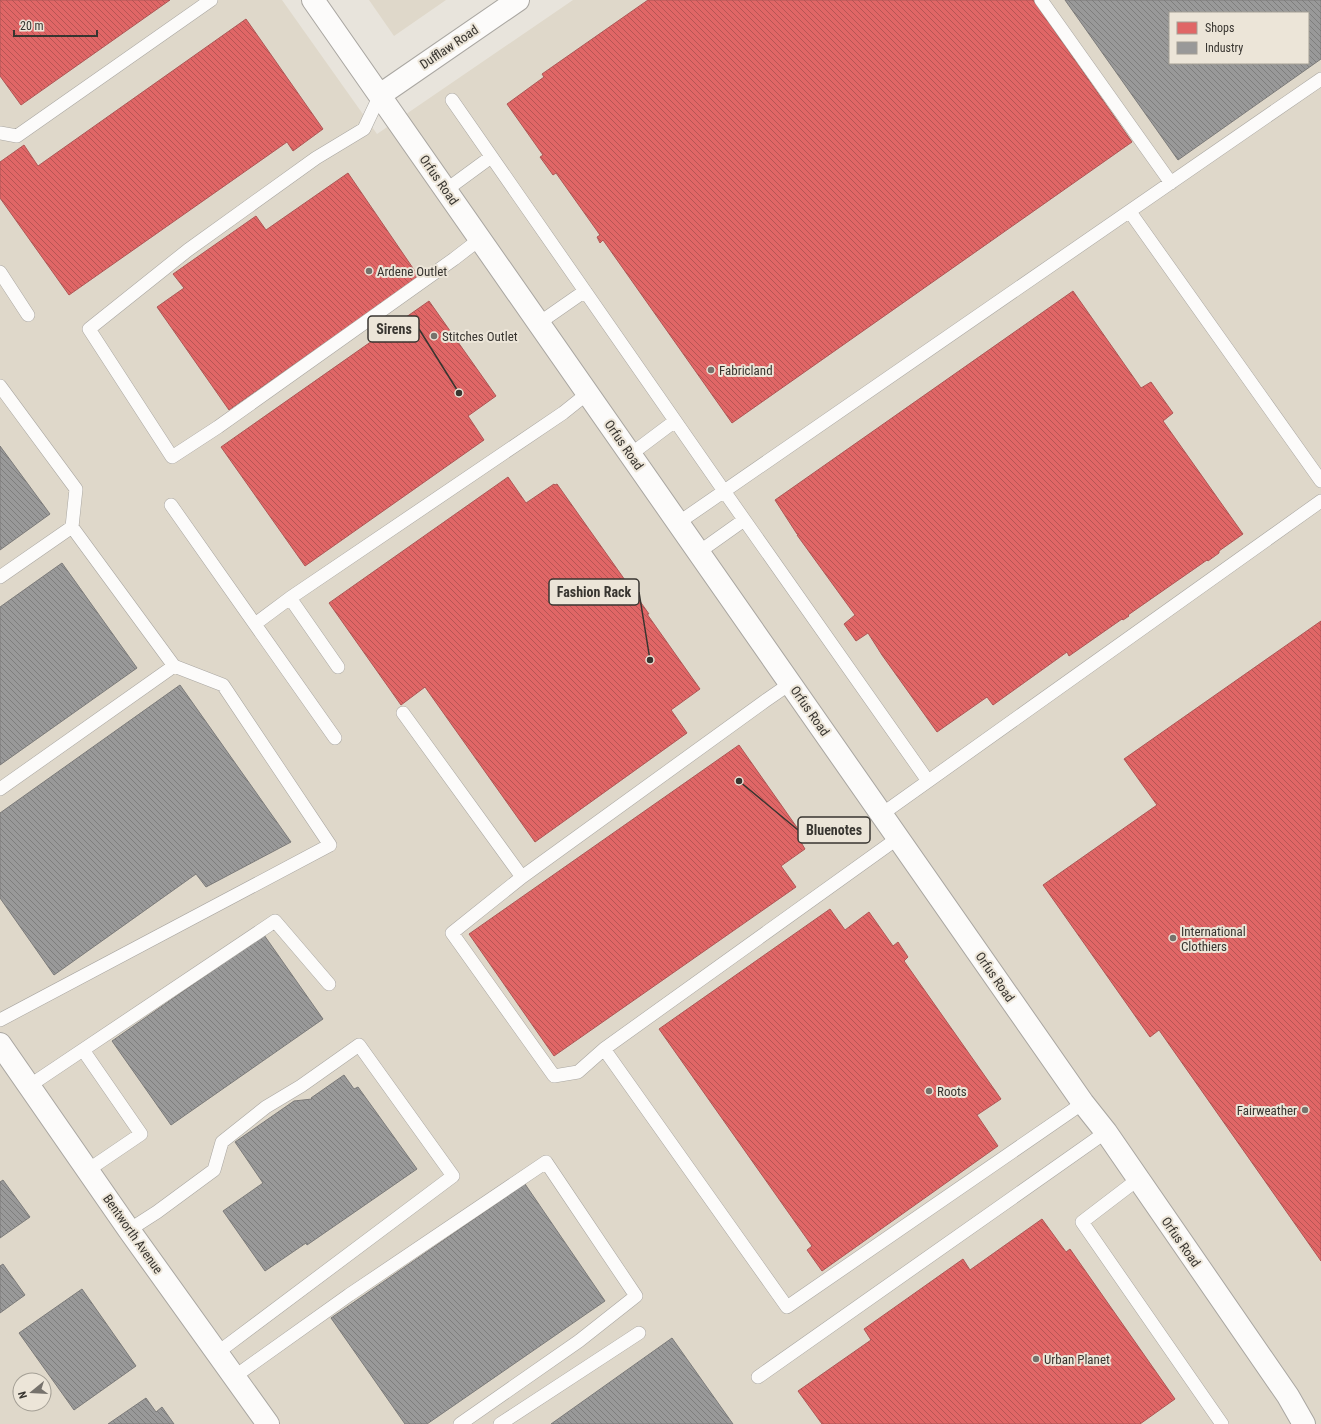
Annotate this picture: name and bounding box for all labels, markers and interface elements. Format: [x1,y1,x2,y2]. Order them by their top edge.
scale bar [14,12,97,38]
legend [1169,12,1309,64]
text: 20 m [20,19,44,33]
text: Shops [1205,21,1234,35]
street label: Dufflaw Road [417,22,481,72]
text: Industry [1205,41,1243,55]
street label: Orfus Road [416,152,462,208]
place label: Ardene Outlet [377,264,447,279]
marker: Ardene Outlet [364,266,374,276]
callout: Sirens [368,316,419,342]
text: Sirens [376,321,412,337]
place label: Stitches Outlet [442,329,518,344]
marker: Stitches Outlet [429,331,439,341]
place label: Fabricland [719,363,773,378]
marker: Fabricland [706,365,716,375]
street label: Orfus Road [601,417,647,473]
callout: Fashion Rack [549,579,639,605]
text: Fashion Rack [557,584,631,600]
street label: Orfus Road [787,683,833,739]
callout: Bluenotes [798,817,870,843]
text: Bluenotes [806,822,862,838]
place label: International Clothiers [1181,924,1246,954]
marker: International Clothiers [1168,933,1178,943]
street label: Orfus Road [972,949,1018,1005]
place label: Roots [937,1084,967,1099]
marker: Roots [924,1086,934,1096]
place label: Fairweather [1237,1103,1297,1118]
marker: Fairweather [1300,1105,1310,1115]
street label: Bentworth Avenue [100,1192,166,1276]
street label: Orfus Road [1158,1214,1204,1270]
place label: Urban Planet [1044,1352,1110,1367]
marker: Urban Planet [1031,1354,1041,1364]
north arrow [12,1372,52,1412]
text: N [16,1389,30,1400]

